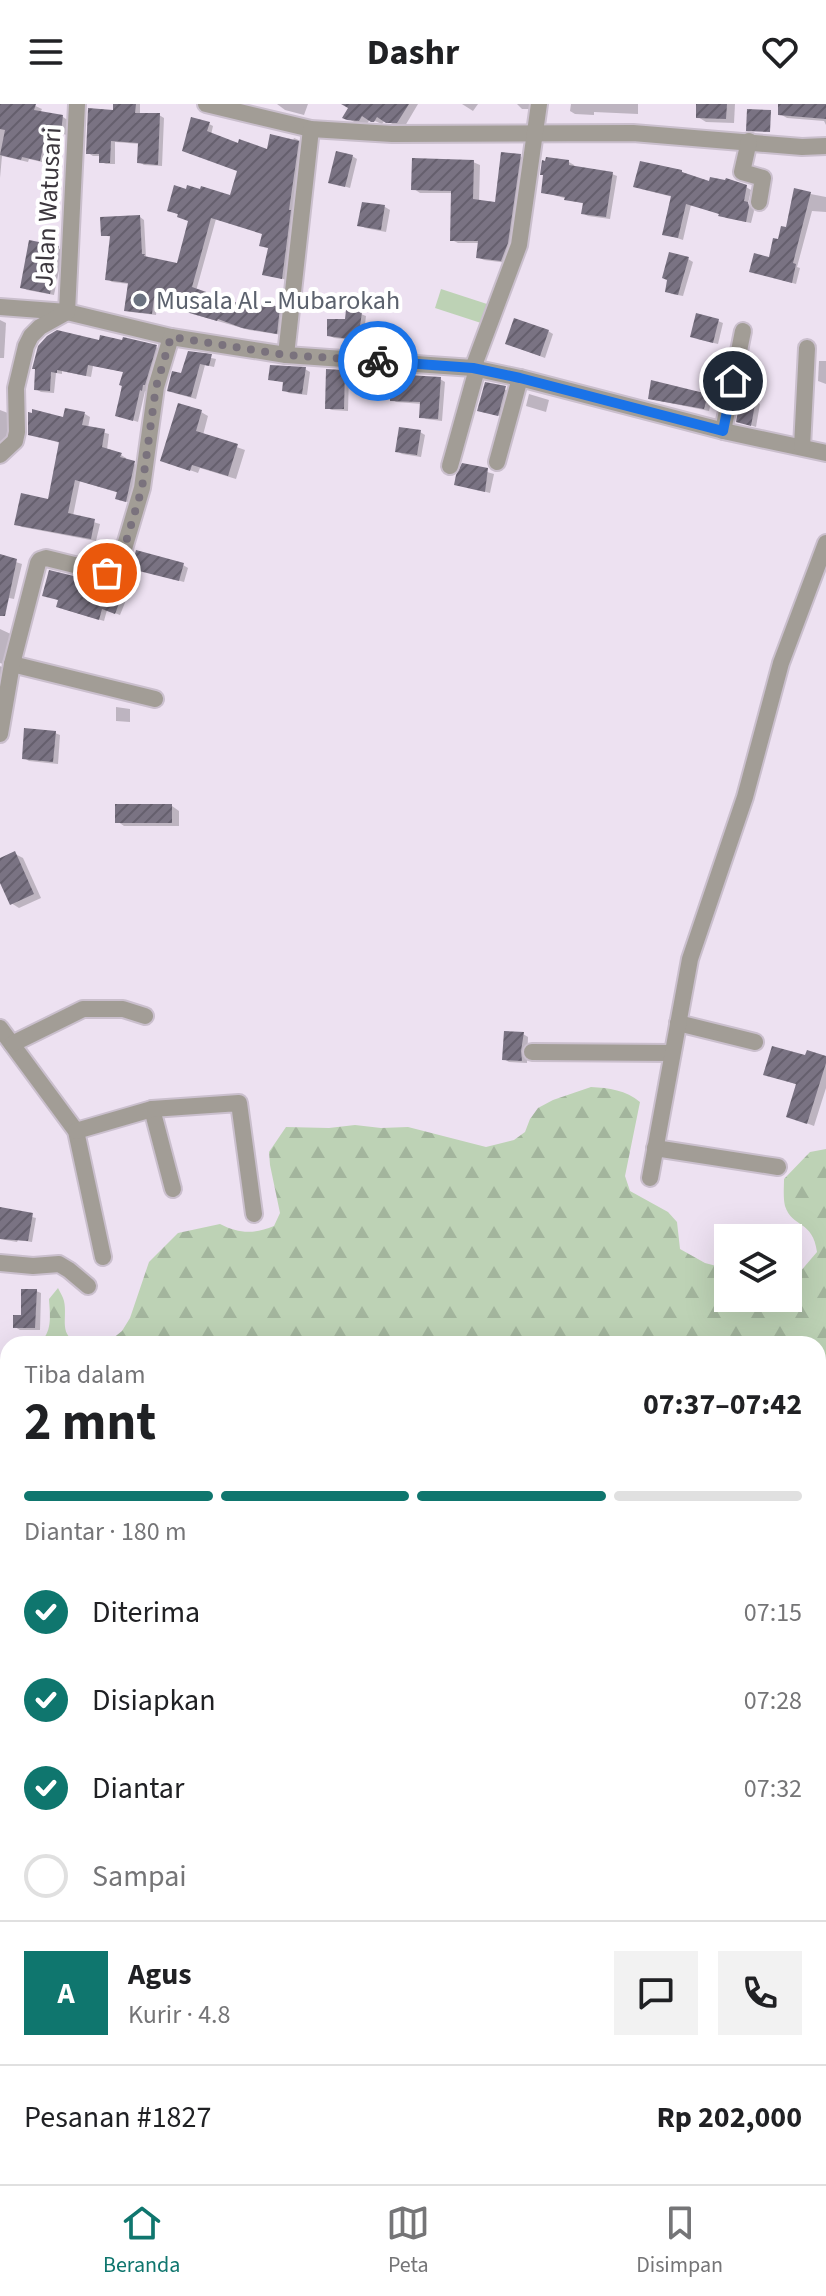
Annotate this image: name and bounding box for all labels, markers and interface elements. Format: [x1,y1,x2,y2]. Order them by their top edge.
text: Dashr [367,27,459,78]
icon: menu [24,30,68,74]
icon: heart [758,30,802,74]
street label: Jalan Watusari [25,126,71,288]
place label: Musala Al - Mubarokah [156,282,400,319]
marker: Musala Al - Mubarokah [131,291,149,309]
courier [338,321,418,401]
icon: bike [356,339,400,383]
pin [699,347,767,415]
icon: home [711,359,755,403]
pin [73,539,141,607]
icon: bag [85,551,129,595]
map controls [714,1224,802,1312]
button: layers [714,1224,802,1312]
text: Tiba dalam [24,1356,145,1393]
text: 07:37–07:42 [643,1383,802,1426]
text: 2 mnt [24,1386,156,1460]
text: Diantar · 180 m [24,1513,186,1550]
icon: check [24,1590,68,1634]
text: Diterima [92,1591,200,1634]
text: 07:15 [744,1594,802,1631]
icon: check [24,1678,68,1722]
text: Disiapkan [92,1679,216,1722]
text: 07:28 [744,1682,802,1719]
icon: check [24,1766,68,1810]
text: Diantar [92,1767,184,1810]
text: 07:32 [744,1770,802,1807]
text: Sampai [92,1855,187,1898]
button: chat [614,1951,698,2035]
button: phone [718,1951,802,2035]
text: Agus [128,1953,192,1996]
text: A [57,1972,75,2015]
text: Kurir · 4.8 [128,1996,230,2033]
text: Pesanan #1827 [24,2096,211,2139]
text: Rp 202,000 [656,2096,802,2139]
tab: Beranda [103,2201,180,2281]
tab: Peta [386,2201,430,2281]
tab: Disimpan [636,2201,723,2281]

